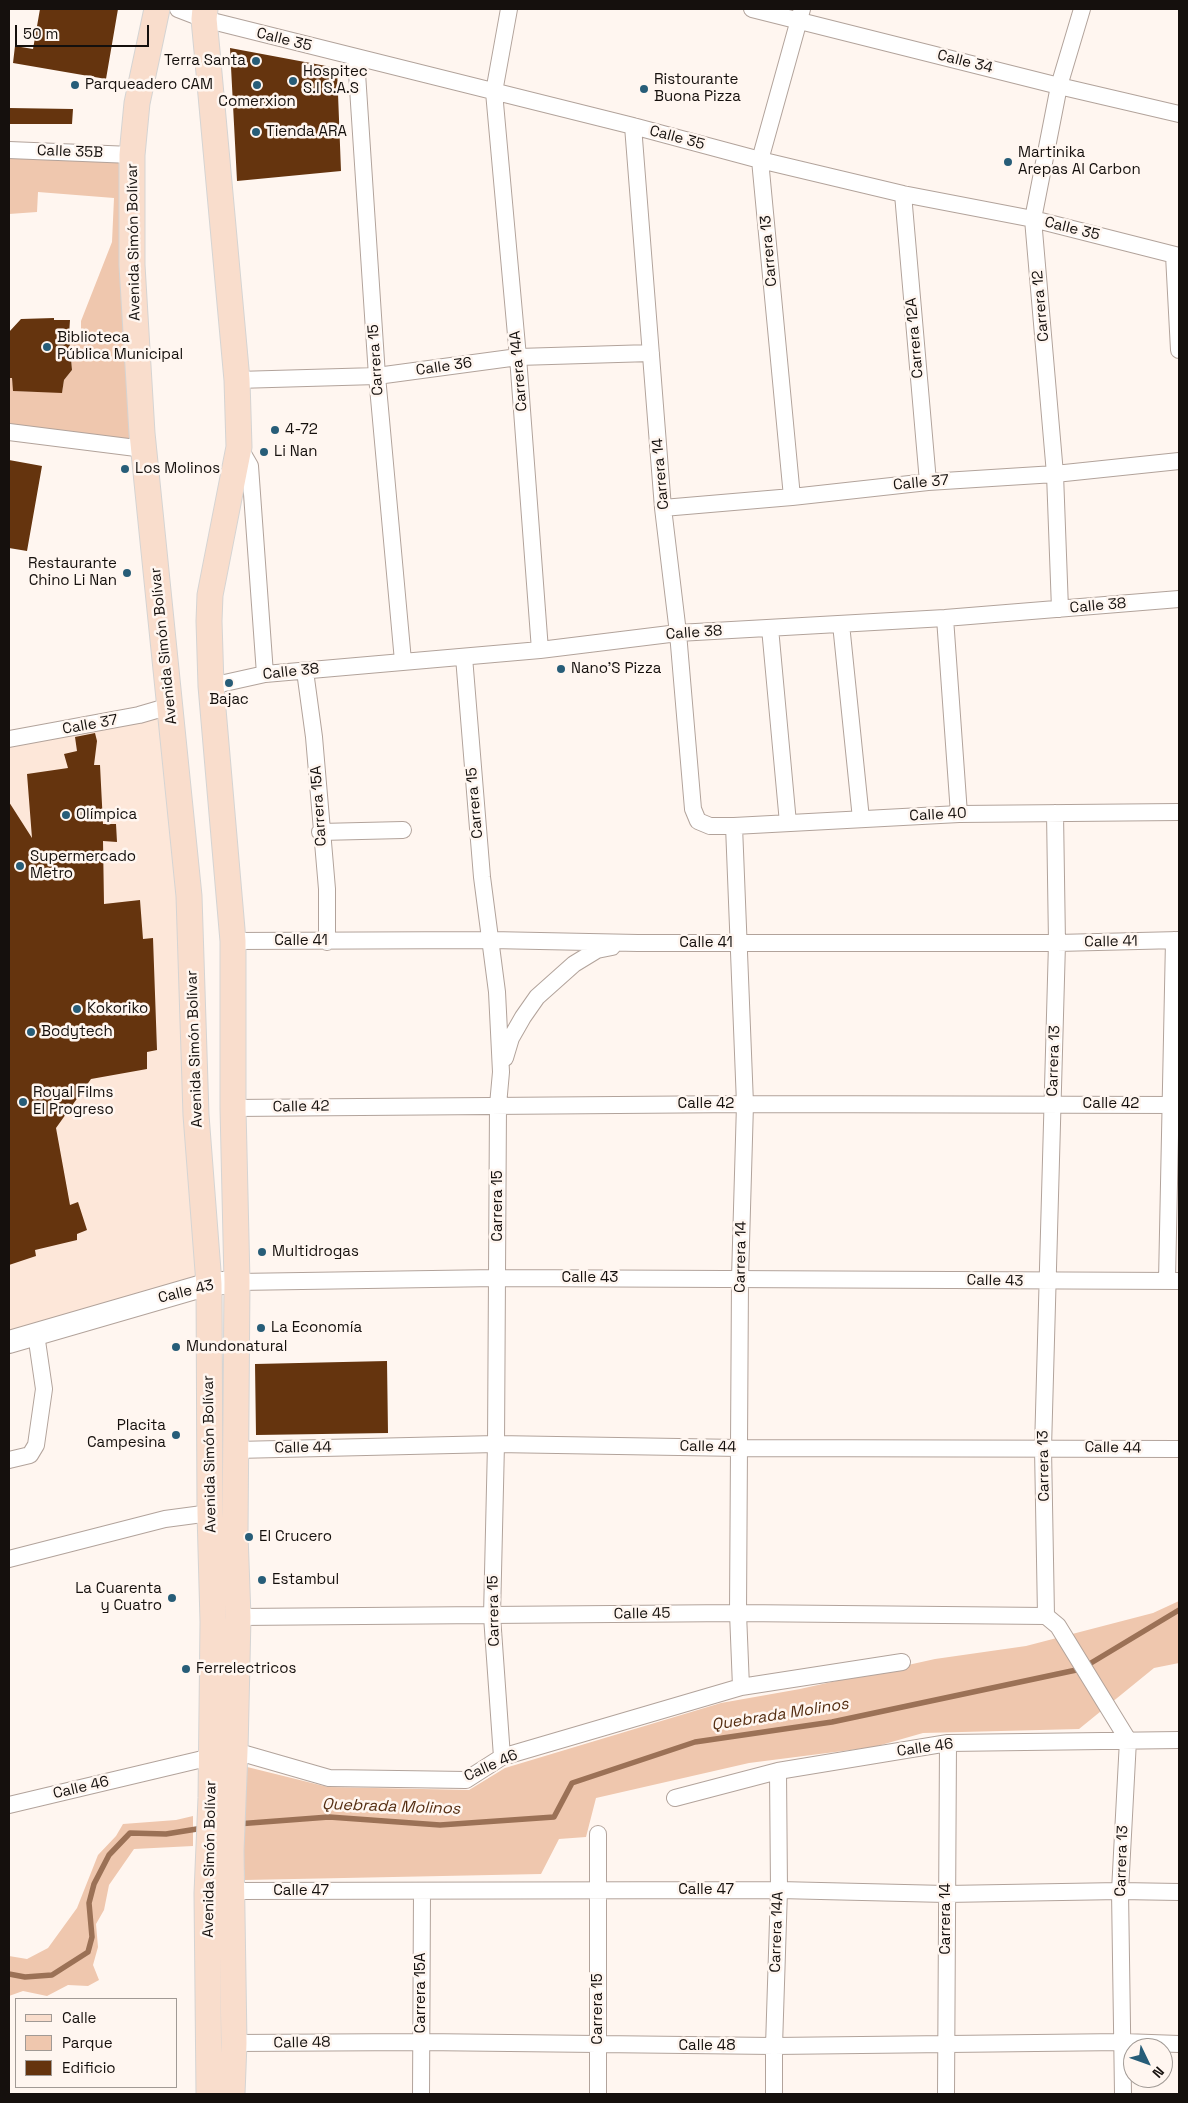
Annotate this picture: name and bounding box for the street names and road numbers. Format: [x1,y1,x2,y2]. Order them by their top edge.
street label: Calle 35 [254,24,314,56]
street label: Calle 34 [935,46,995,78]
street label: Calle 35 [647,122,707,154]
street label: Calle 35B [37,142,103,162]
street label: Avenida Simón Bolívar [124,163,144,321]
street label: Calle 35 [1042,213,1102,245]
street label: Carrera 13 [757,215,781,287]
street label: Carrera 12 [1029,270,1053,342]
street label: Carrera 12A [903,297,927,379]
street label: Carrera 15 [365,324,387,396]
street label: Carrera 14A [506,330,532,412]
street label: Calle 36 [415,354,473,380]
street label: Carrera 14 [649,438,673,510]
street label: Calle 37 [892,472,950,494]
street label: Avenida Simón Bolívar [147,567,181,725]
street label: Calle 38 [1069,595,1127,617]
street label: Calle 38 [665,622,723,644]
street label: Calle 38 [262,660,320,684]
street label: Calle 37 [61,711,119,739]
street label: Carrera 15A [307,765,331,847]
street label: Carrera 15 [463,767,487,839]
street label: Calle 40 [909,805,967,825]
street label: Calle 41 [274,932,328,950]
street label: Calle 41 [1084,933,1138,951]
street label: Calle 41 [679,934,733,952]
street label: Avenida Simón Bolívar [183,970,207,1128]
street label: Carrera 13 [1044,1025,1064,1097]
street label: Calle 42 [678,1095,734,1113]
street label: Calle 42 [1083,1095,1139,1113]
street label: Calle 42 [272,1098,330,1116]
street label: Carrera 15 [489,1170,507,1242]
street label: Carrera 14 [731,1221,751,1293]
street label: Calle 43 [562,1269,618,1287]
street label: Calle 43 [966,1272,1024,1290]
street label: Calle 43 [156,1276,216,1308]
street label: Avenida Simón Bolívar [200,1375,220,1533]
street label: Carrera 13 [1034,1430,1054,1502]
street label: Calle 44 [679,1438,737,1456]
street label: Calle 44 [274,1439,332,1457]
street label: Calle 44 [1084,1439,1142,1457]
street label: Carrera 15 [484,1575,504,1647]
street label: Calle 45 [613,1605,671,1623]
street label: Calle 46 [896,1735,954,1761]
street label: Calle 46 [461,1746,521,1786]
street label: Calle 46 [51,1773,111,1803]
street label: Avenida Simón Bolívar [200,1780,220,1938]
street label: Carrera 13 [1112,1825,1132,1897]
street label: Calle 47 [678,1881,734,1899]
street label: Calle 47 [273,1882,329,1900]
street label: Carrera 14 [937,1883,955,1955]
street label: Carrera 14A [767,1891,787,1973]
street label: Carrera 15A [412,1953,430,2033]
street label: Carrera 15 [589,1973,607,2045]
street label: Calle 48 [273,2034,331,2052]
street label: Calle 48 [678,2037,736,2055]

